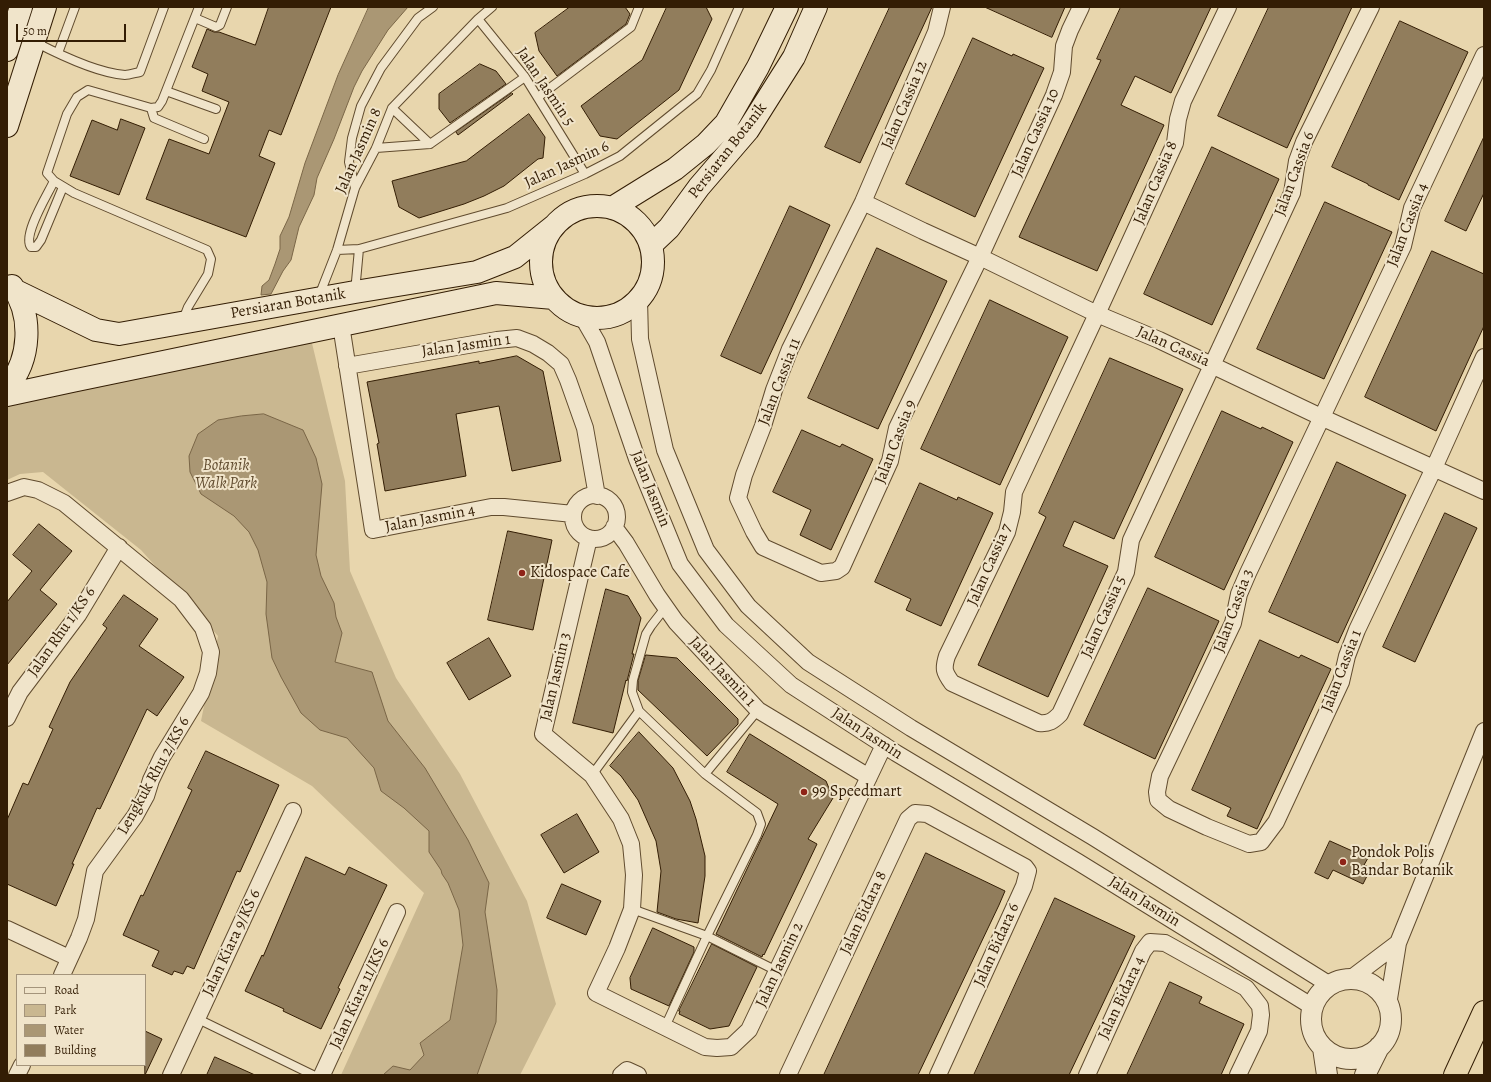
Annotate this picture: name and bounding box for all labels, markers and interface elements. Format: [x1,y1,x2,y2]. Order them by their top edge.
scale bar [18,16,128,42]
text: 50 m [23,23,47,39]
street label: Jalan Jasmin 5 [512,44,578,130]
street label: Jalan Cassia 12 [878,58,932,152]
street label: Jalan Cassia 10 [1008,86,1064,180]
street label: Persiaran Botanik [685,99,771,203]
street label: Jalan Jasmin 8 [332,105,386,197]
street label: Jalan Cassia 6 [1271,129,1319,219]
street label: Jalan Jasmin 6 [522,137,612,193]
street label: Jalan Cassia 8 [1130,138,1182,228]
street label: Jalan Cassia 4 [1383,180,1433,270]
street label: Persiaran Botanik [229,284,347,324]
street label: Jalan Cassia [1134,322,1212,372]
street label: Jalan Jasmin 1 [420,330,512,362]
street label: Jalan Cassia 11 [755,336,805,428]
street label: Jalan Cassia 9 [871,397,921,487]
street label: Jalan Jasmin [626,448,674,530]
park label: Botanik Walk Park [195,456,257,494]
street label: Jalan Jasmin 4 [383,501,477,537]
street label: Jalan Cassia 7 [963,521,1017,609]
place label: Kidospace Cafe [530,563,630,583]
street label: Jalan Cassia 3 [1210,567,1258,655]
marker: Kidospace Cafe [517,568,527,578]
street label: Jalan Cassia 5 [1077,573,1131,661]
street label: Jalan Rhu 1/KS 6 [24,583,100,681]
street label: Jalan Cassia 1 [1318,627,1366,715]
street label: Jalan Jasmin 3 [536,631,576,723]
street label: Jalan Jasmin 1 [685,633,759,711]
street label: Jalan Jasmin [828,704,906,764]
street label: Lengkuk Rhu 2/KS 6 [114,714,194,838]
place label: 99 Speedmart [812,782,902,802]
marker: 99 Speedmart [799,787,809,797]
place label: Pondok Polis Bandar Botanik [1351,843,1453,881]
marker: Pondok Polis Bandar Botanik [1338,857,1348,867]
street label: Jalan Bidara 8 [836,868,892,958]
street label: Jalan Jasmin [1105,872,1183,932]
street label: Jalan Kiara 9/KS 6 [199,886,265,1000]
street label: Jalan Bidara 6 [970,900,1024,990]
street label: Jalan Jasmin 2 [752,919,808,1011]
street label: Jalan Kiara 11/KS 6 [326,936,394,1052]
street label: Jalan Bidara 4 [1094,953,1150,1043]
legend [16,974,146,1066]
text: Road [54,982,79,998]
text: Park [54,1002,77,1018]
text: Water [54,1022,84,1038]
text: Building [54,1042,96,1058]

